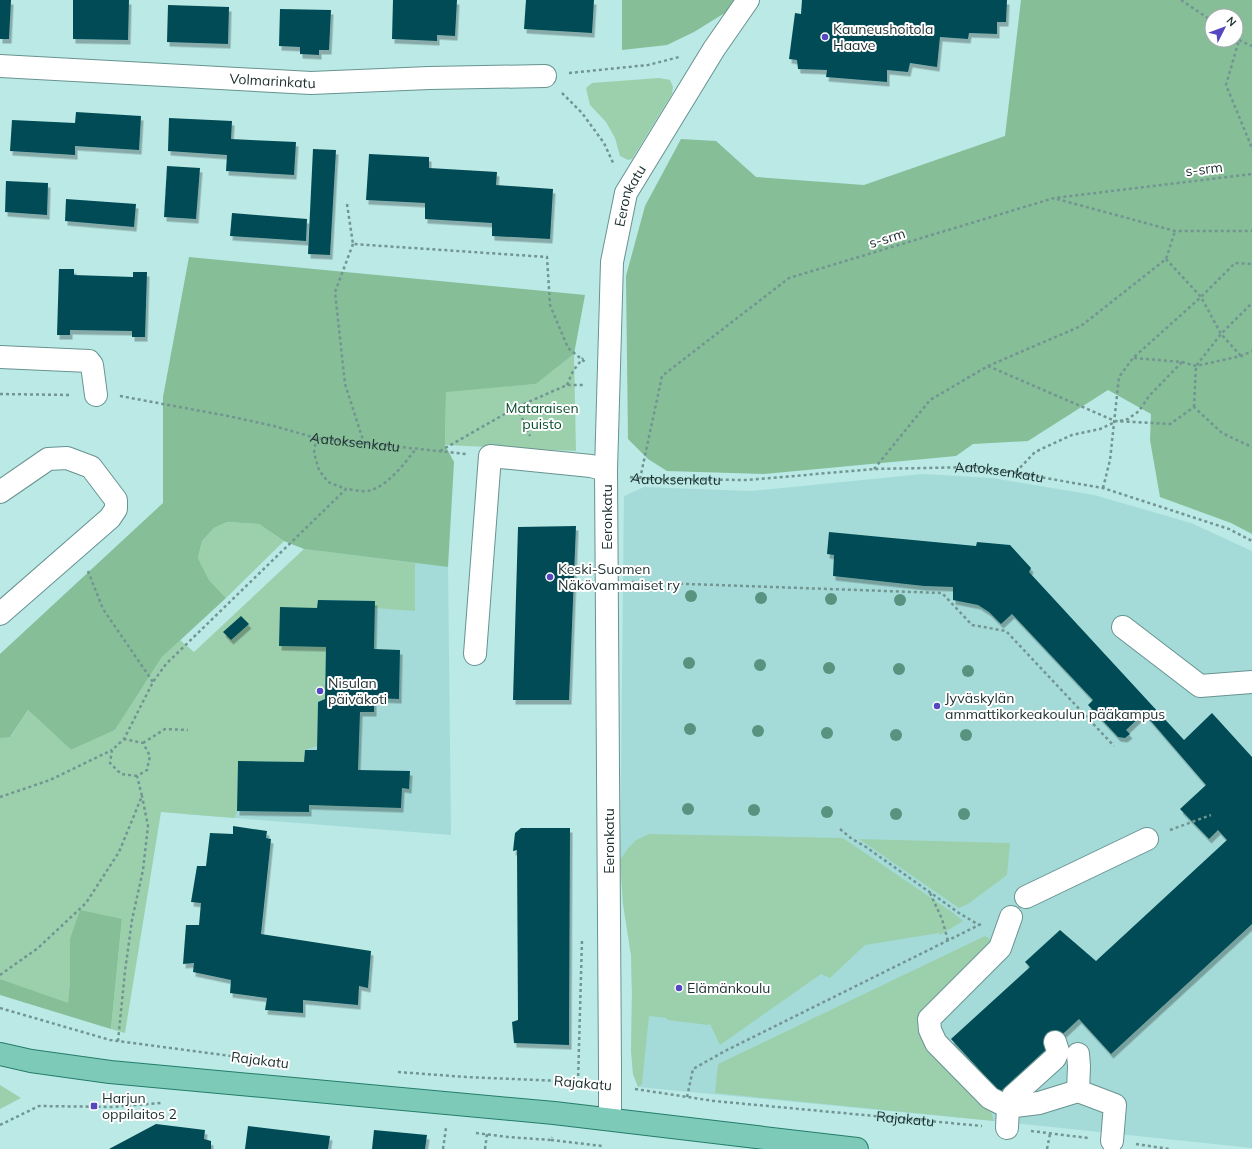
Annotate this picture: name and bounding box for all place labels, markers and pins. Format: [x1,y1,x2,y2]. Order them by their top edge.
place label: Kauneushoitola Haave [833,20,933,54]
marker: Kauneushoitola Haave [820,32,830,42]
place label: Keski-Suomen Näkövammaiset ry [558,560,680,594]
marker: Keski-Suomen Näkövammaiset ry [545,572,555,582]
place label: Nisulan päiväkoti [328,674,387,708]
marker: Nisulan päiväkoti [315,686,325,696]
place label: Jyväskylän ammattikorkeakoulun pääkampus [945,689,1165,723]
marker: Jyväskylän ammattikorkeakoulun pääkampus [932,701,942,711]
place label: Elämänkoulu [687,979,770,997]
marker: Elämänkoulu [674,983,684,993]
place label: Harjun oppilaitos 2 [102,1089,177,1123]
marker: Harjun oppilaitos 2 [89,1101,99,1111]

